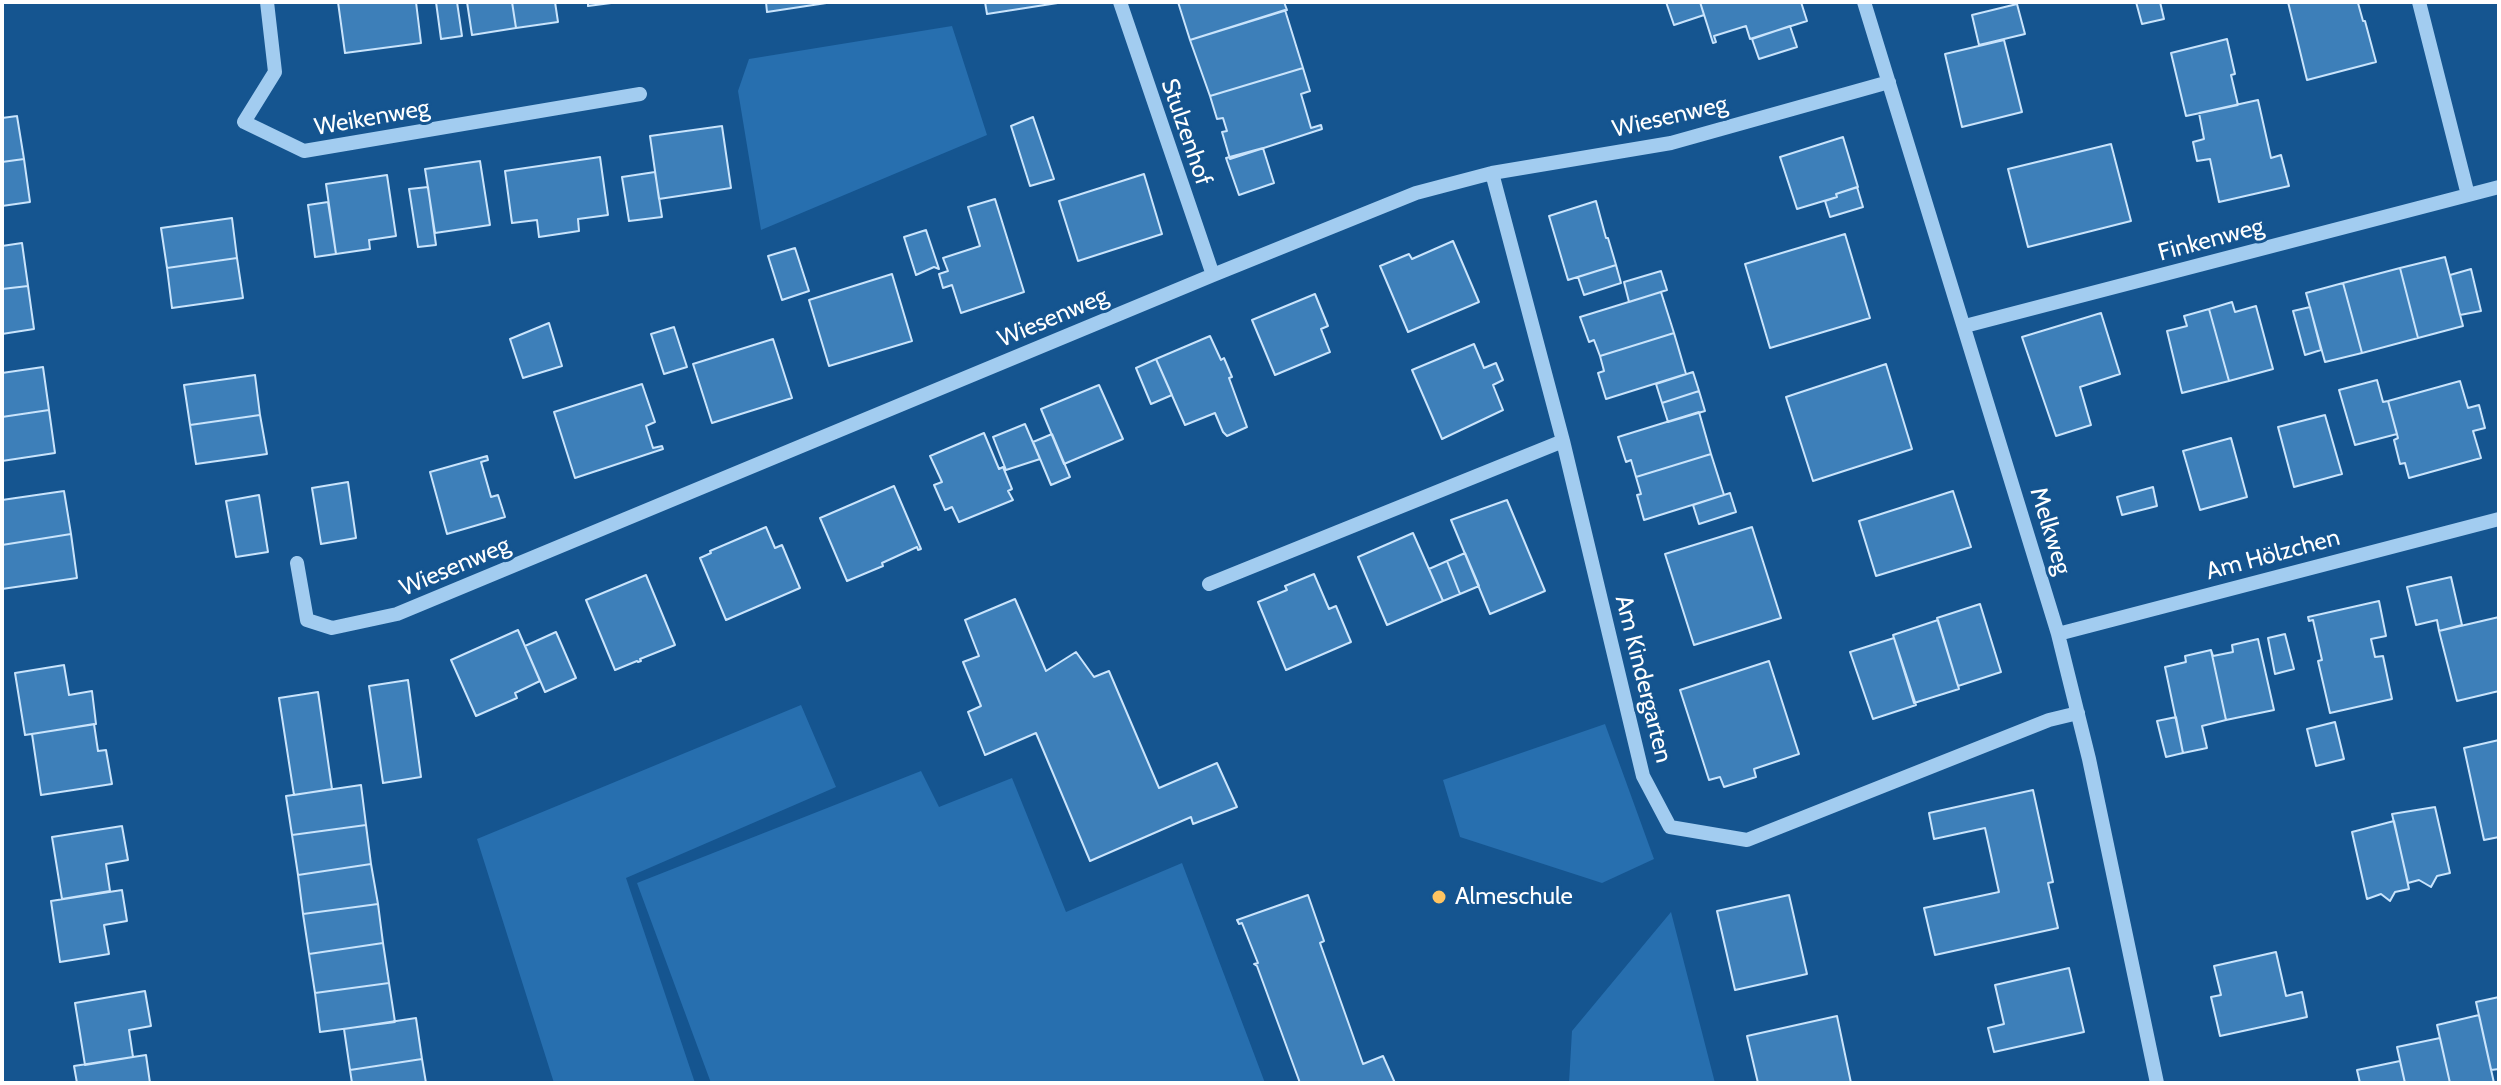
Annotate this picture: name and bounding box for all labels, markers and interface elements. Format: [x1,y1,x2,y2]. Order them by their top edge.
street label: Stulzenhof [1154,75,1218,189]
street label: Wiesenweg [1610,90,1730,144]
street label: Weikenweg [312,94,432,142]
street label: Finkenweg [2155,212,2267,268]
street label: Wiesenweg [994,282,1112,354]
street label: Melkweg [2023,484,2077,578]
street label: Am Hölzchen [2203,523,2343,587]
street label: Wiesenweg [396,531,514,603]
street label: Am Kindergarten [1608,592,1678,766]
place label: Almeschule [1455,883,1573,911]
marker: Almeschule [1430,888,1448,906]

